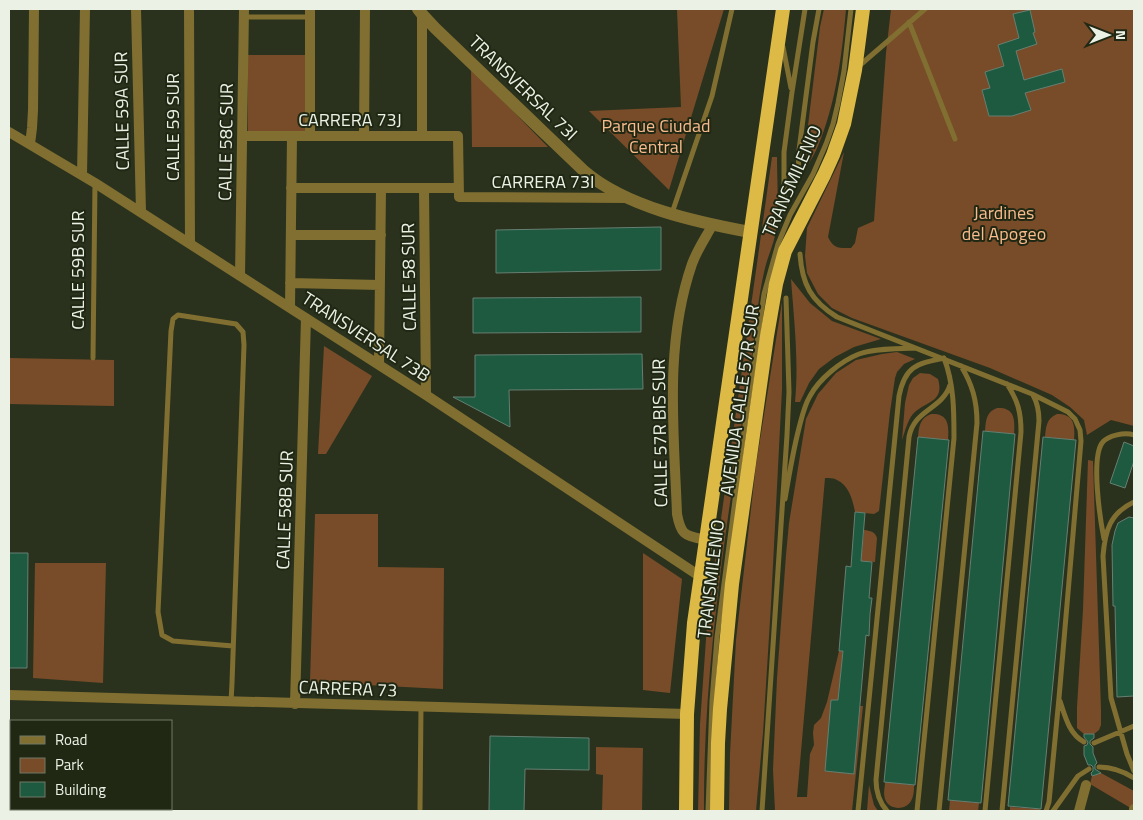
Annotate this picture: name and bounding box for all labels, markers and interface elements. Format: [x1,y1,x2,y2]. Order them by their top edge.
north arrow [1083,10,1133,60]
street label: TRANSVERSAL 73I [463,29,584,147]
text: N [1111,30,1132,40]
street label: CALLE 59A SUR [107,51,136,171]
street label: CALLE 59 SUR [159,73,186,181]
street label: CALLE 58C SUR [211,83,240,201]
street label: CARRERA 73J [298,106,402,133]
park label: Parque Ciudad Central [601,112,711,160]
street label: TRANSMILENIO [755,121,828,241]
street label: CARRERA 73I [492,168,594,195]
park label: Jardines del Apogeo [962,199,1046,247]
street label: CALLE 59B SUR [64,210,91,330]
street label: CALLE 58 SUR [394,223,423,331]
street label: TRANSVERSAL 73B [297,285,436,388]
street label: AVENIDA CALLE 57R SUR [713,303,766,497]
street label: CALLE 57R BIS SUR [645,359,674,508]
street label: CALLE 58B SUR [269,450,300,570]
street label: TRANSMILENIO [690,518,731,640]
street label: CARRERA 73 [298,673,398,704]
legend [10,720,172,810]
text: Road [55,728,87,751]
text: Park [55,753,84,776]
text: Building [55,778,106,801]

